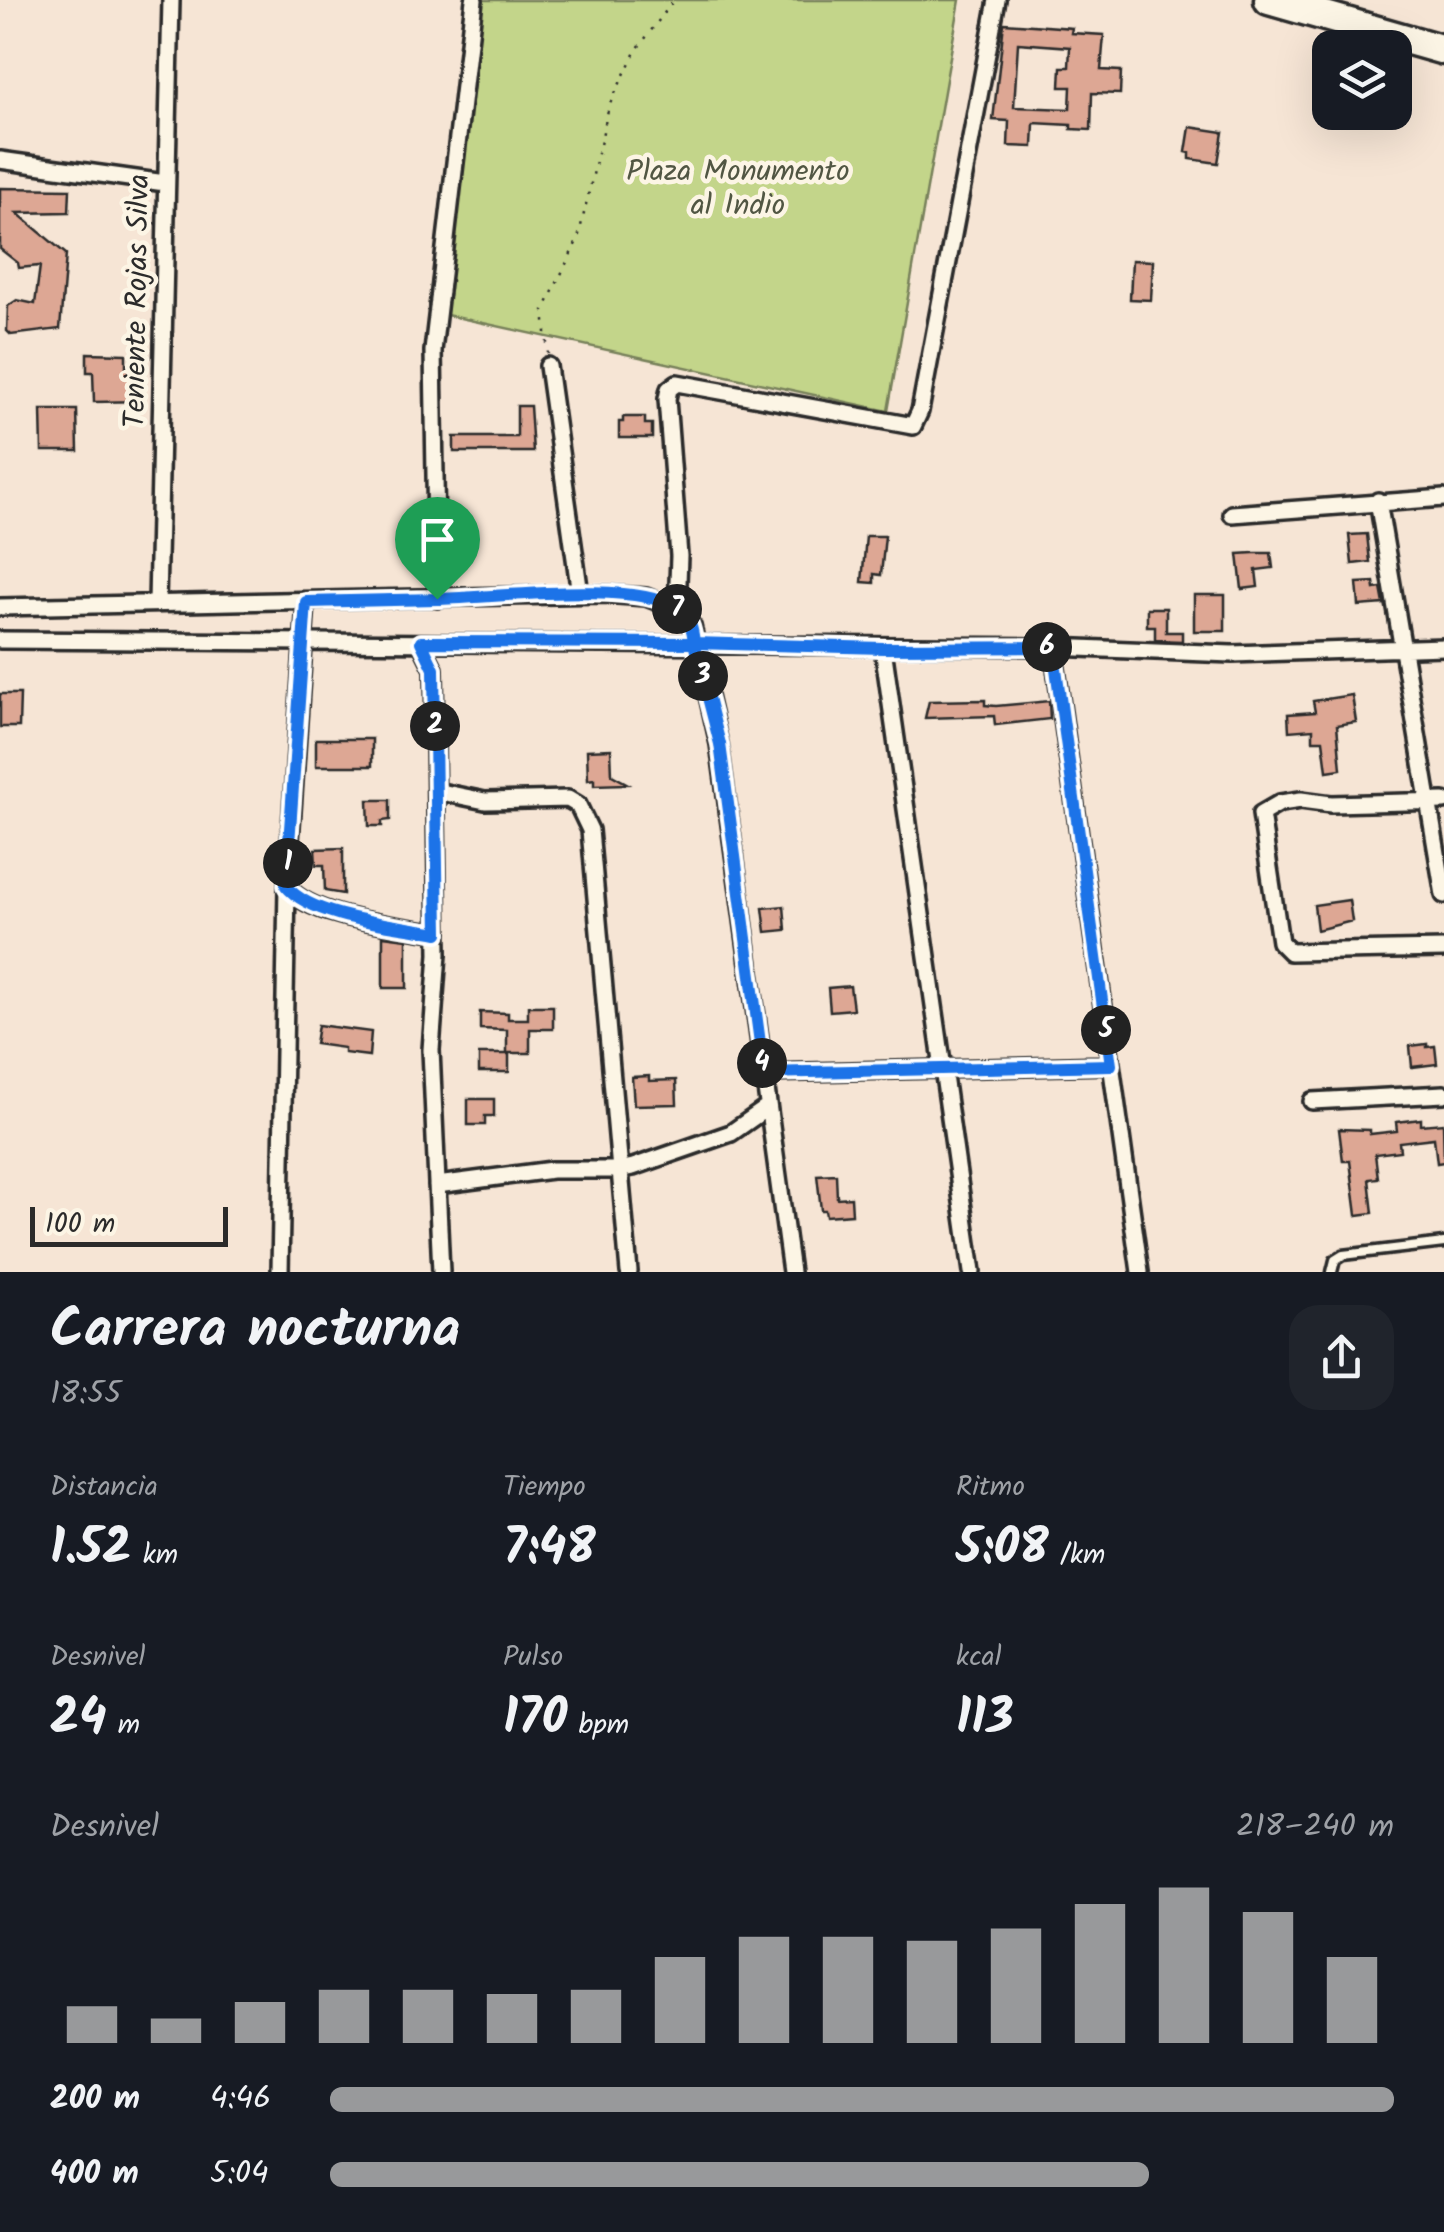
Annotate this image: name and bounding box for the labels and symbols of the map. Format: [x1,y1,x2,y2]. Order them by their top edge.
park label: Plaza Monumento al Indio [626,148,850,230]
street label: Teniente Rojas Silva [112,174,164,428]
pin [395,497,480,600]
pin: 7 [652,584,702,634]
pin: 6 [1022,622,1072,672]
pin: 3 [678,651,728,701]
pin: 2 [410,701,460,751]
pin: 1 [263,838,313,888]
pin: 5 [1081,1005,1131,1055]
pin: 4 [737,1038,787,1088]
scale bar [30,1202,228,1246]

